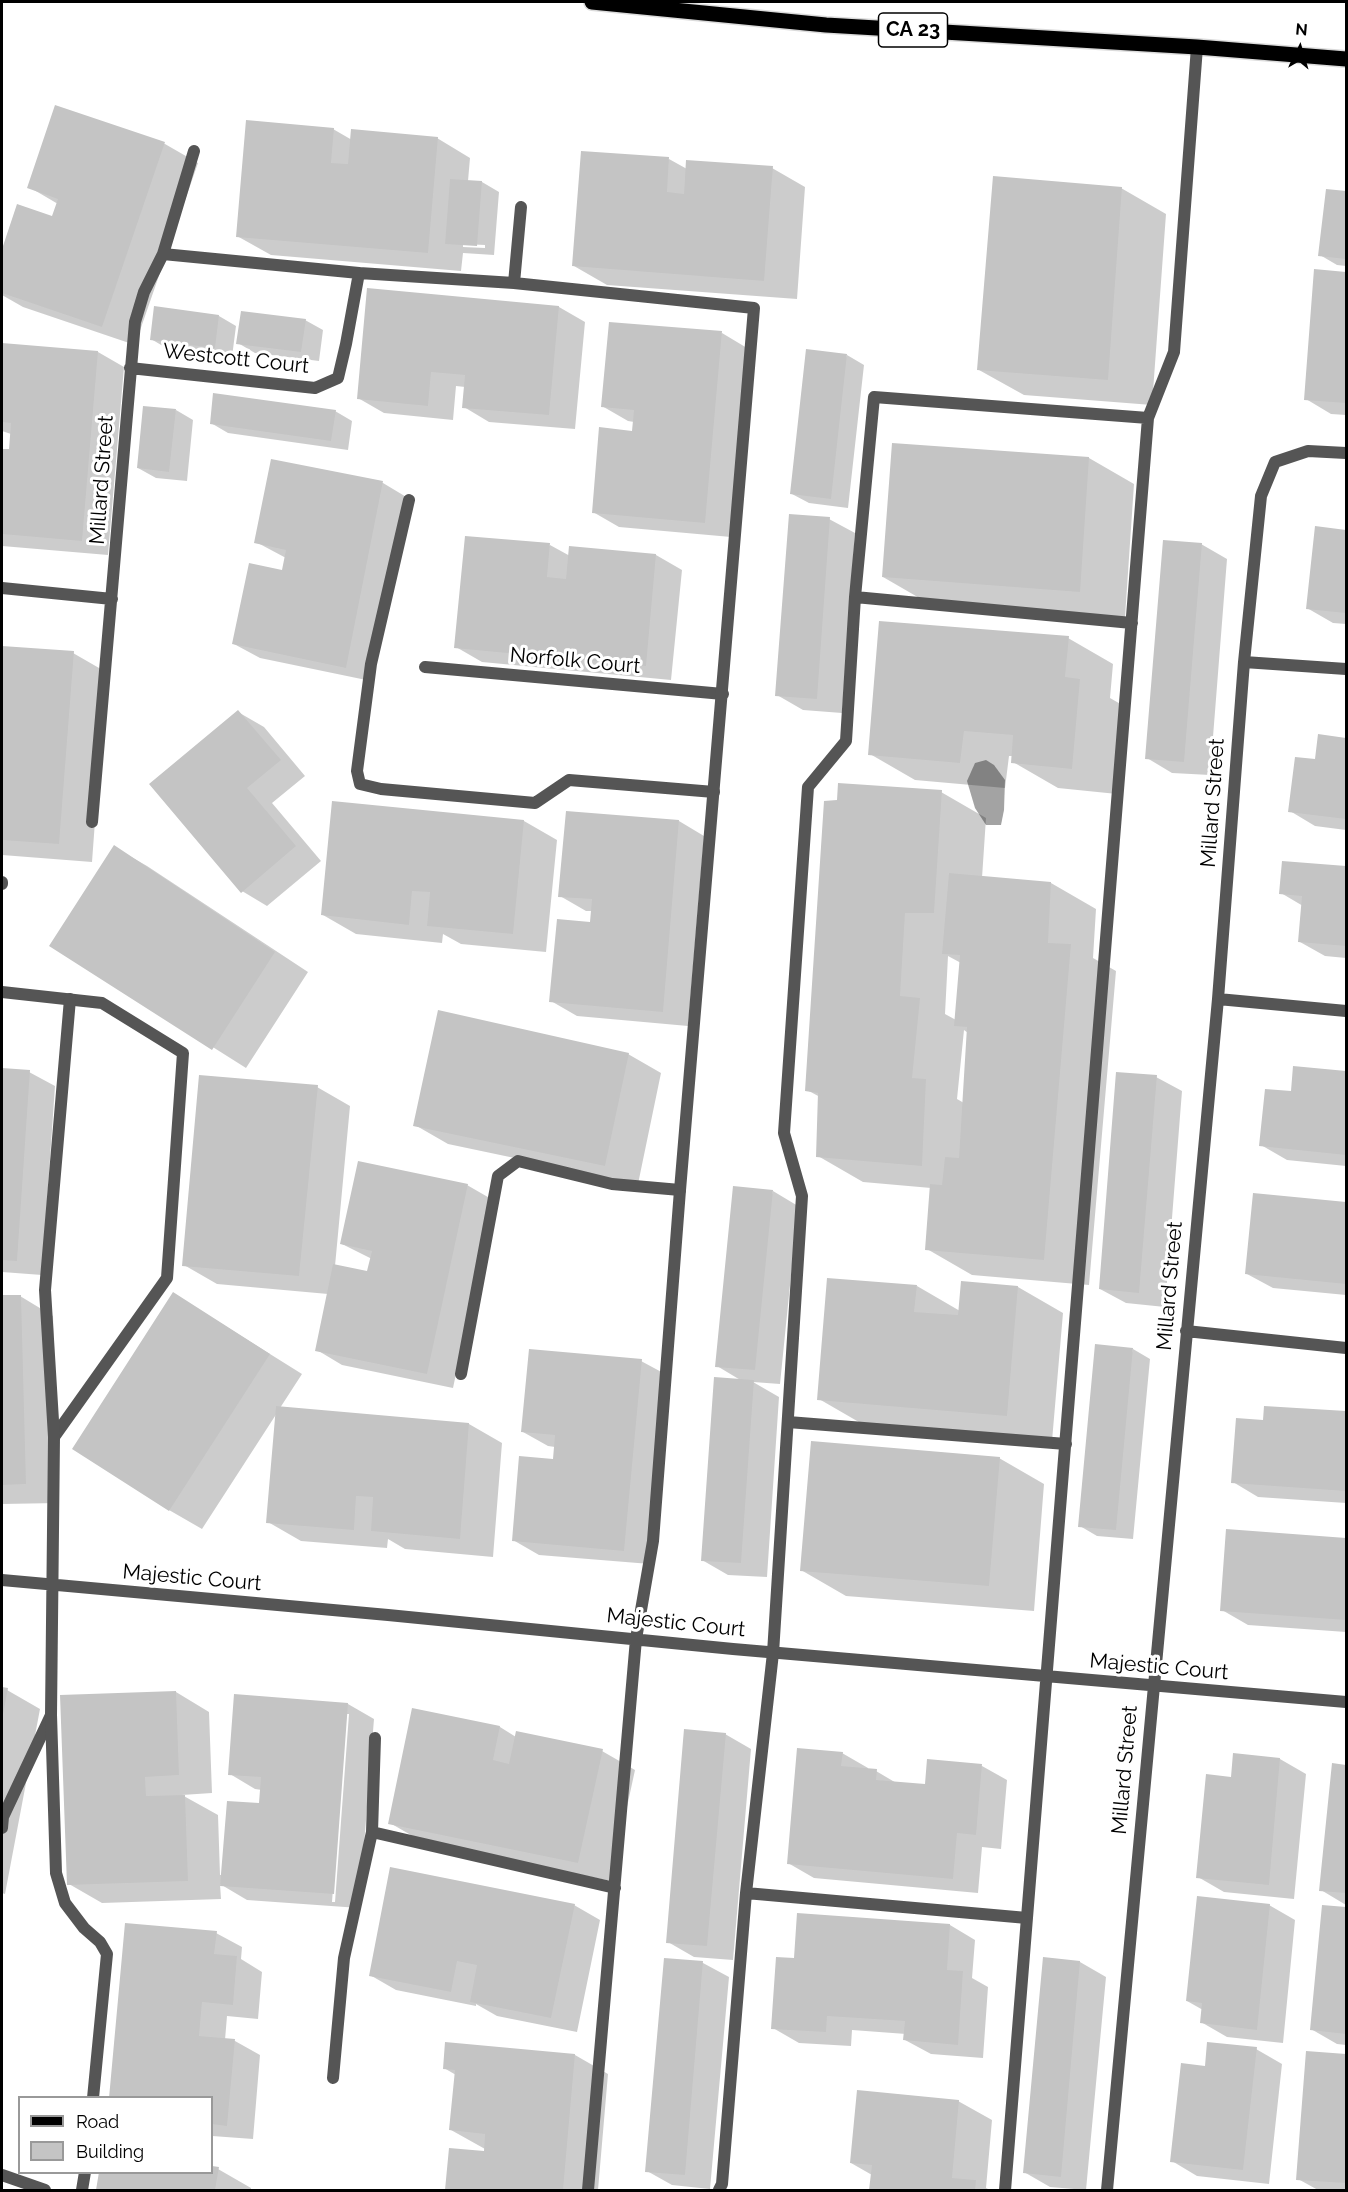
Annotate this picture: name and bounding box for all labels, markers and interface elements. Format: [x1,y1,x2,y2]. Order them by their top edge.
road number: CA 23 [878,13,948,47]
north arrow [1270,18,1330,78]
text: N [1295,20,1309,40]
street label: Westcott Court [162,339,310,379]
street label: Millard Street [85,414,119,546]
street label: Norfolk Court [509,643,641,679]
street label: Millard Street [1196,737,1230,869]
street label: Millard Street [1152,1220,1188,1352]
street label: Majestic Court [122,1559,262,1597]
street label: Majestic Court [605,1603,747,1643]
street label: Majestic Court [1089,1648,1229,1686]
street label: Millard Street [1107,1704,1143,1836]
legend [18,2096,213,2174]
text: Road [76,2111,119,2132]
text: Building [76,2141,144,2162]

